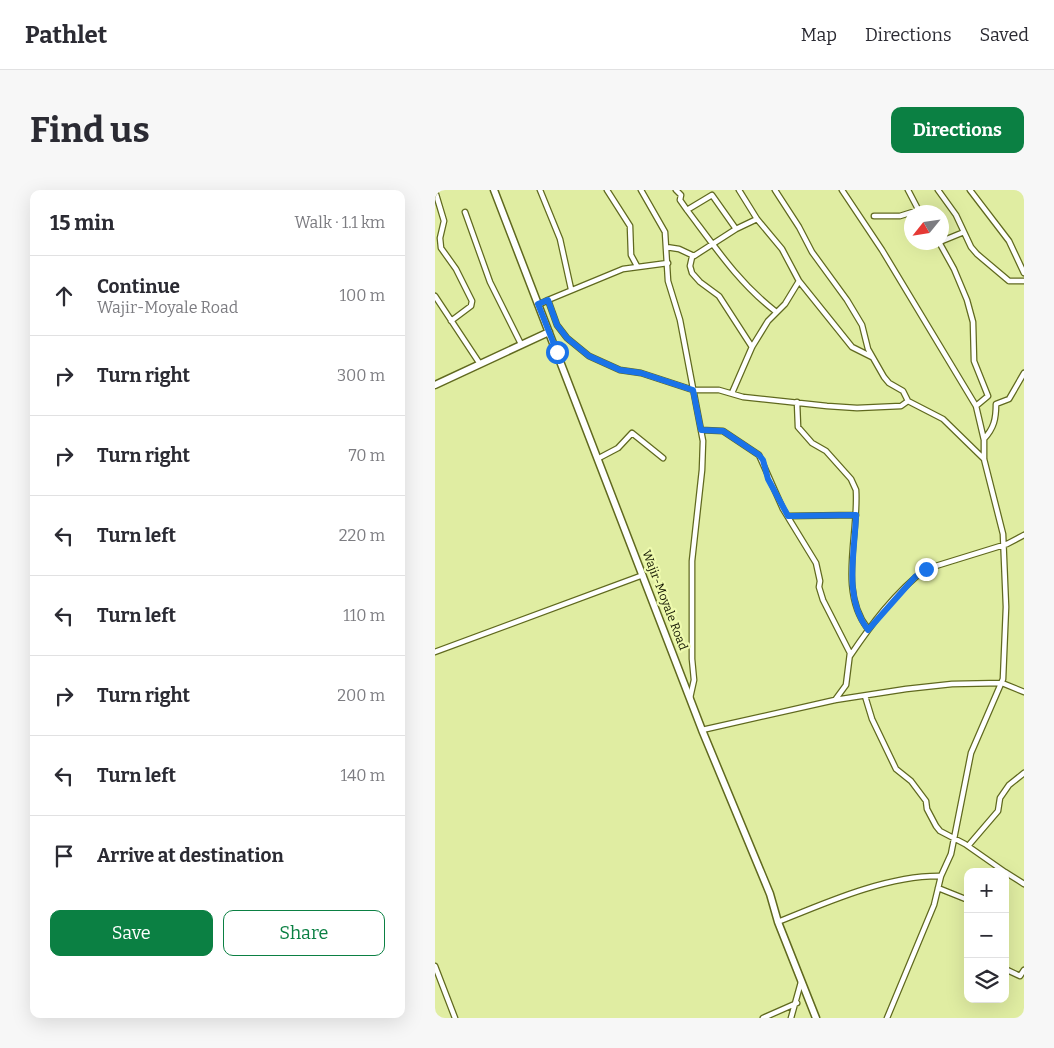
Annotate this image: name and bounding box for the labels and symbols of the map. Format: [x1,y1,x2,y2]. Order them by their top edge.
north arrow [904,205,949,250]
route start [546,341,569,364]
street label: Wajir-Moyale Road [639,548,691,652]
route end [915,558,938,581]

